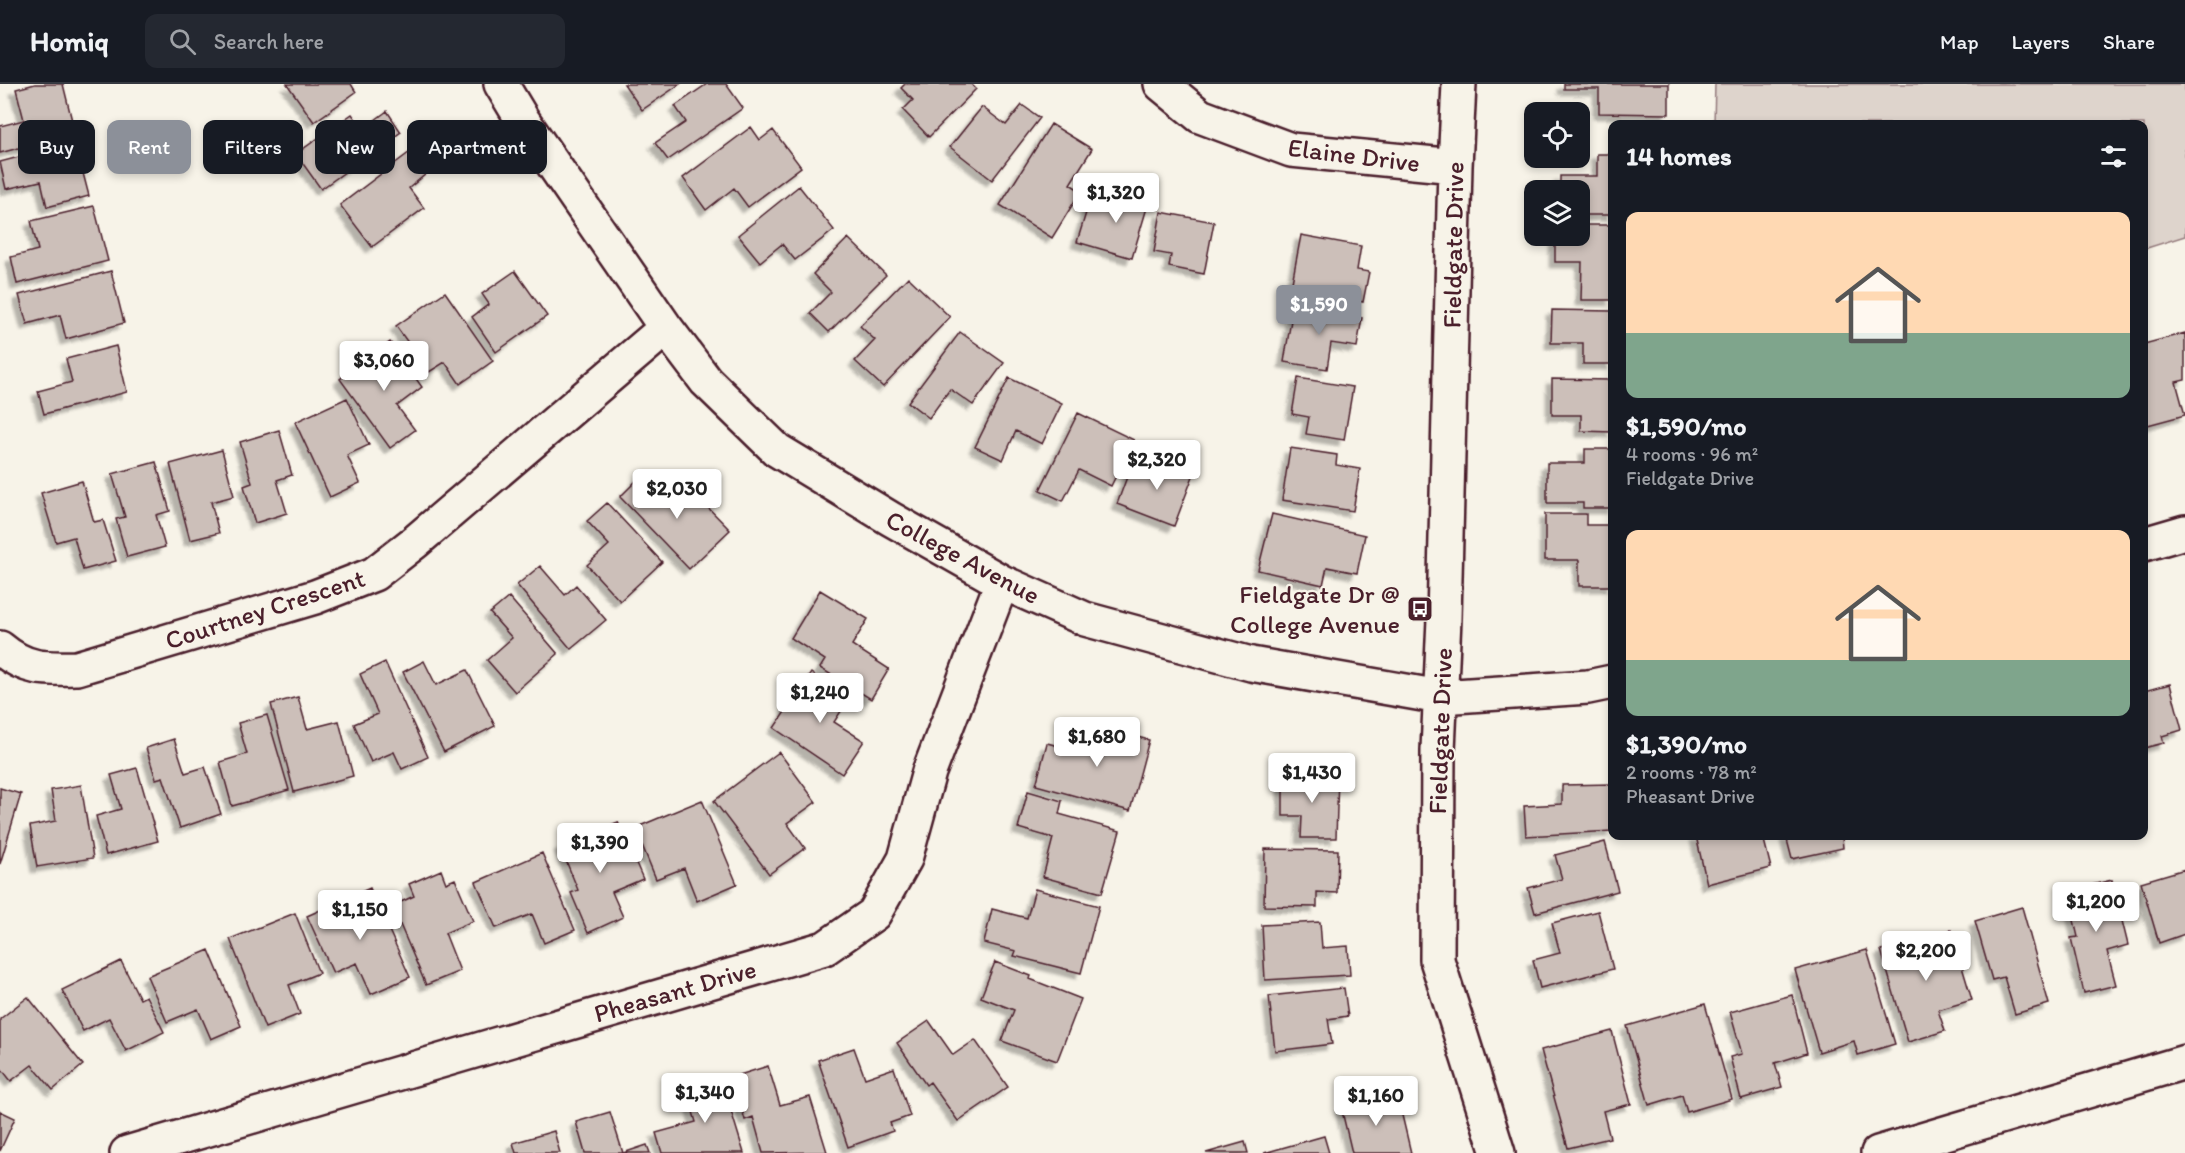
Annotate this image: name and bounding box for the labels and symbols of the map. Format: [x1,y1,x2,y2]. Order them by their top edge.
street label: Elaine Drive [1286,131,1422,179]
street label: Fieldgate Drive [1436,161,1470,329]
pin: $1,320 [1067,173,1165,224]
pin: $1,590 [1270,285,1368,336]
pin: $3,060 [335,341,433,392]
pin: $2,320 [1108,440,1206,491]
pin: $2,030 [628,469,726,520]
street label: College Avenue [880,503,1046,611]
street label: Courtney Crescent [161,562,369,656]
place label: Fieldgate Dr @ College Avenue [1230,578,1400,640]
bus stop icon: Fieldgate Dr @ College Avenue [1405,594,1435,624]
street label: Fieldgate Drive [1421,647,1459,815]
pin: $1,240 [771,673,869,724]
pin: $1,680 [1048,717,1146,768]
pin: $1,430 [1263,753,1361,804]
pin: $1,390 [551,823,649,874]
pin: $1,200 [2047,882,2145,933]
pin: $1,150 [311,890,409,941]
pin: $2,200 [1877,931,1975,982]
street label: Pheasant Drive [590,953,760,1029]
pin: $1,340 [656,1073,754,1124]
pin: $1,160 [1327,1076,1425,1127]

